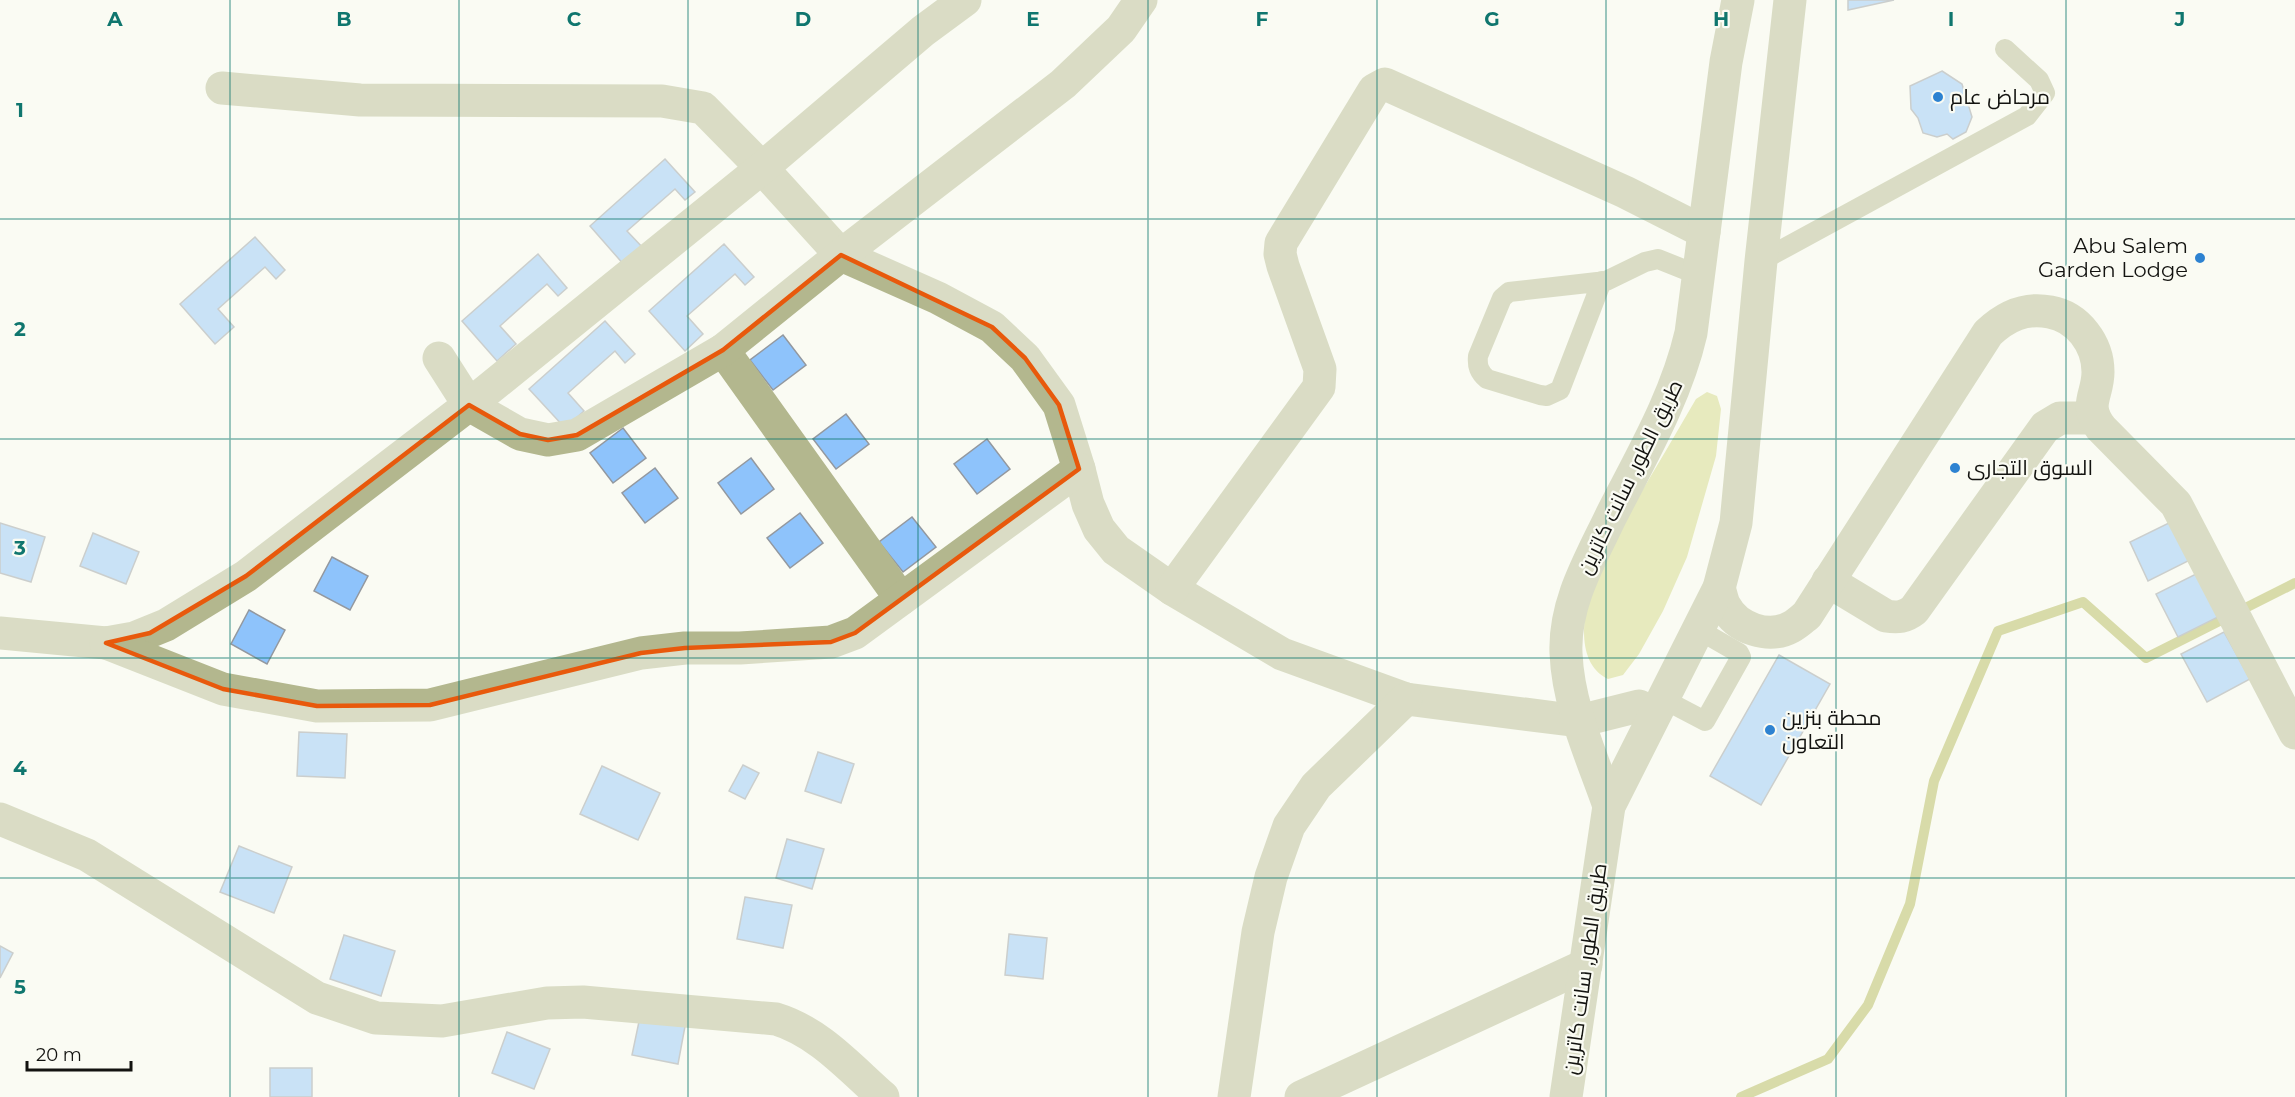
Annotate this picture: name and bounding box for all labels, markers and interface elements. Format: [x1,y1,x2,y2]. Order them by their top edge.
text: A [106,7,123,31]
text: B [336,7,352,31]
text: C [567,7,582,31]
text: D [795,7,811,31]
text: E [1026,7,1040,31]
text: F [1256,7,1269,31]
text: G [1484,7,1500,31]
text: H [1713,7,1729,31]
text: I [1948,7,1954,31]
text: J [2174,7,2185,31]
place label: مرحاض عام [1950,84,2050,111]
marker: مرحاض عام [1931,90,1945,104]
text: 1 [16,98,24,122]
place label: Abu Salem Garden Lodge [2038,233,2188,282]
marker: Abu Salem Garden Lodge [2193,251,2207,265]
text: 2 [14,317,26,341]
street label: طريق الطور, سانت كاترين [1572,375,1688,579]
place label: السوق التجارى [1967,455,2093,481]
marker: السوق التجارى [1948,461,1962,475]
text: 3 [13,536,26,560]
place label: محطة بنزين التعاون [1782,705,1882,755]
marker: محطة بنزين التعاون [1763,723,1777,737]
text: 4 [13,756,27,780]
street label: طريق الطور, سانت كاترين [1557,862,1613,1076]
text: 5 [14,975,26,999]
scale bar [27,1034,130,1072]
text: 20 m [36,1044,82,1066]

